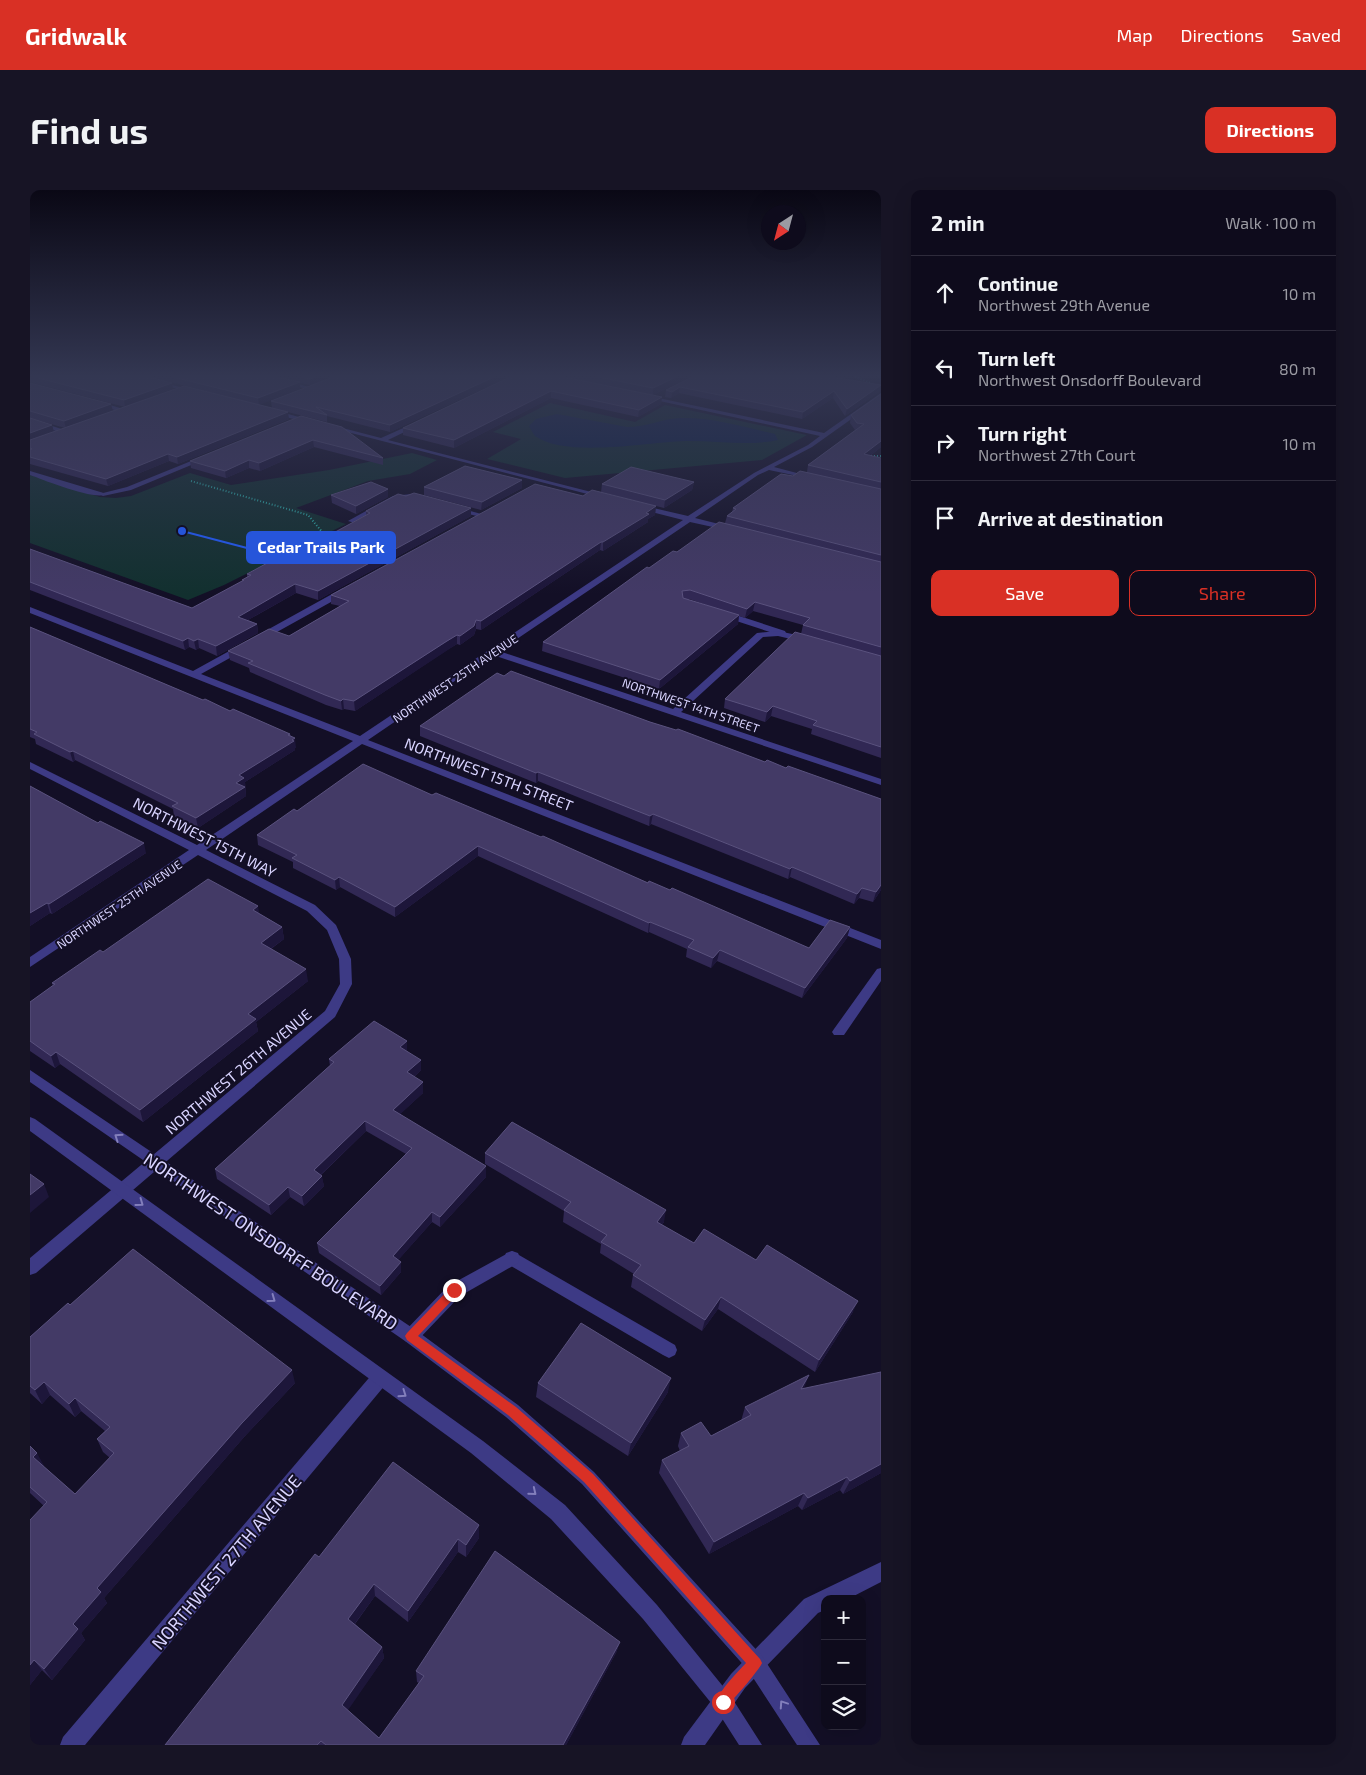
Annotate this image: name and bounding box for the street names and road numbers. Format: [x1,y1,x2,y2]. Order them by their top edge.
street label: NORTHWEST 25TH AVENUE [390,631,520,725]
street label: NORTHWEST 14TH STREET [621,675,761,735]
street label: NORTHWEST 15TH STREET [402,733,576,815]
street label: NORTHWEST 15TH WAY [131,793,280,881]
street label: NORTHWEST 25TH AVENUE [54,857,184,951]
street label: NORTHWEST 26TH AVENUE [161,1005,315,1137]
street label: NORTHWEST ONSDORFF BOULEVARD [140,1148,402,1334]
street label: NORTHWEST 27TH AVENUE [146,1470,306,1654]

